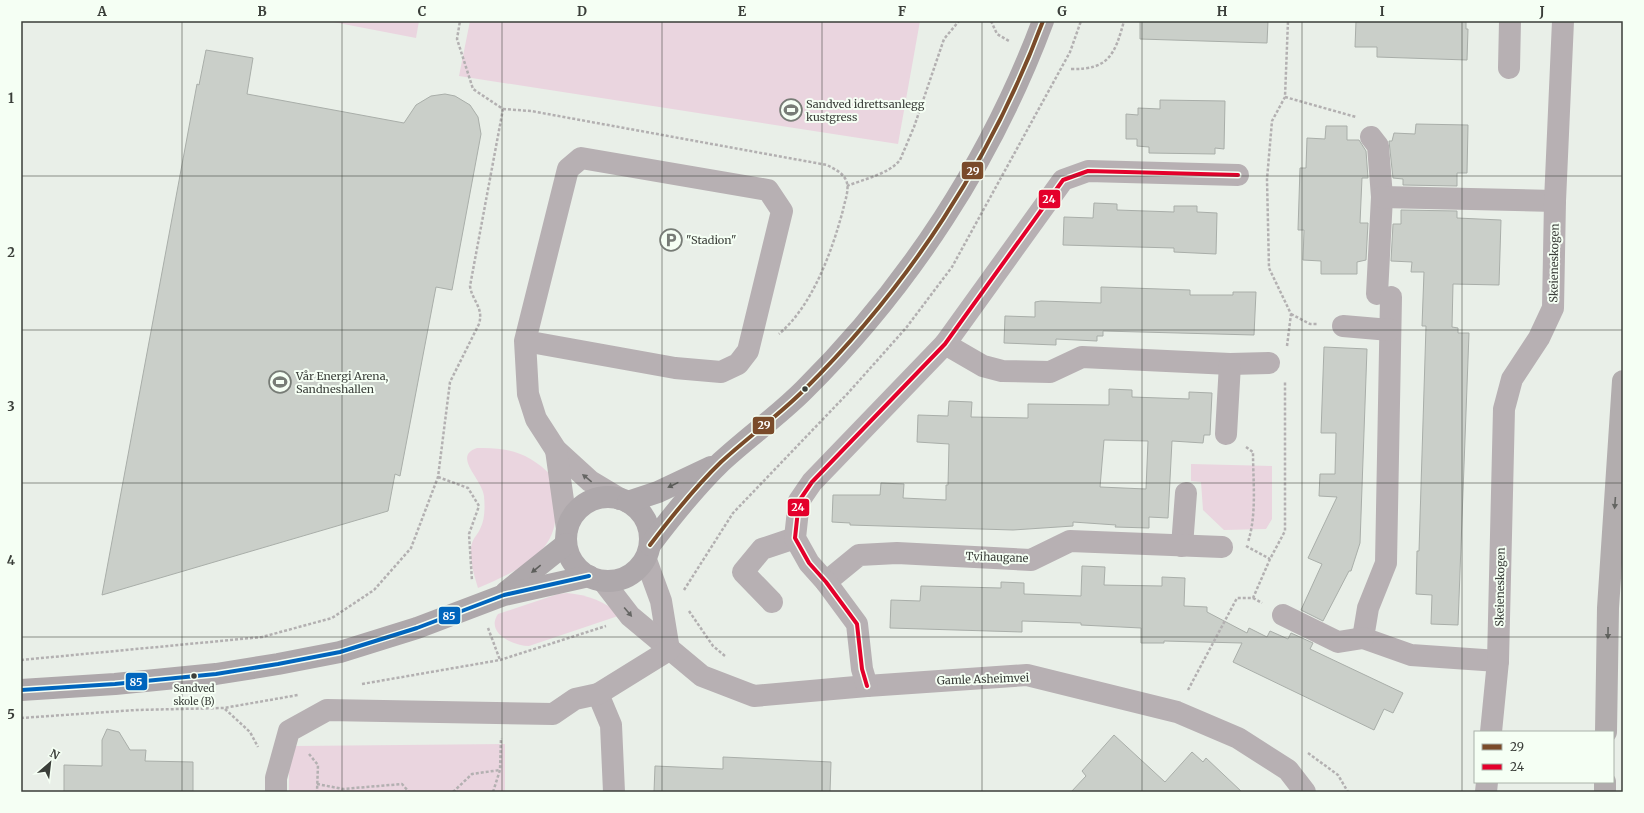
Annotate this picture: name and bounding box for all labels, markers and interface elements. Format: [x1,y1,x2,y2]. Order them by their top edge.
text: A [96,3,107,20]
text: B [257,3,267,20]
text: C [418,3,427,20]
text: D [577,3,587,20]
text: E [738,3,747,20]
text: F [898,3,906,20]
text: G [1057,3,1067,20]
text: H [1217,3,1228,20]
text: I [1379,3,1385,20]
text: J [1538,3,1545,20]
text: 1 [8,90,14,107]
sports icon: Sandved idrettsanlegg kustgress [778,97,804,123]
place label: Sandved idrettsanlegg kustgress [806,97,925,124]
line badge: 29 [961,161,984,180]
text: 29 [966,164,980,178]
line badge: 24 [1038,189,1061,209]
text: 24 [1042,192,1056,206]
street label: Skeieneskogen [1546,223,1562,303]
parking icon: "Stadion" [658,227,684,253]
place label: "Stadion" [686,233,736,247]
text: 2 [7,244,15,261]
sports icon: Vår Energi Arena, Sandneshallen [267,369,293,395]
place label: Vår Energi Arena, Sandneshallen [295,369,389,396]
unlabelled marker [800,384,810,394]
text: 3 [7,398,15,415]
line badge: 29 [752,416,775,435]
text: 29 [757,418,771,432]
one-way arrow [582,474,593,483]
one-way arrow [668,482,679,488]
one-way arrow [1612,497,1618,510]
line badge: 24 [787,498,810,517]
text: 24 [791,500,805,514]
street label: Skeieneskogen [1492,547,1508,627]
street label: Tvihaugane [965,549,1029,565]
text: 4 [7,552,16,569]
one-way arrow [530,564,541,573]
line badge: 85 [438,606,461,625]
one-way arrow [623,607,632,617]
text: 85 [443,609,455,623]
one-way arrow [1605,627,1611,640]
street label: Gamle Asheimvei [937,670,1030,688]
marker: Sandved skole (B) [189,671,199,681]
line badge: 85 [125,672,148,691]
text: 85 [130,675,142,689]
place label: Sandved skole (B) [173,682,215,708]
text: 5 [7,706,15,723]
legend [1474,731,1614,783]
text: 29 [1510,739,1524,754]
north arrow [30,743,70,783]
text: N [48,746,62,763]
text: 24 [1510,759,1525,774]

